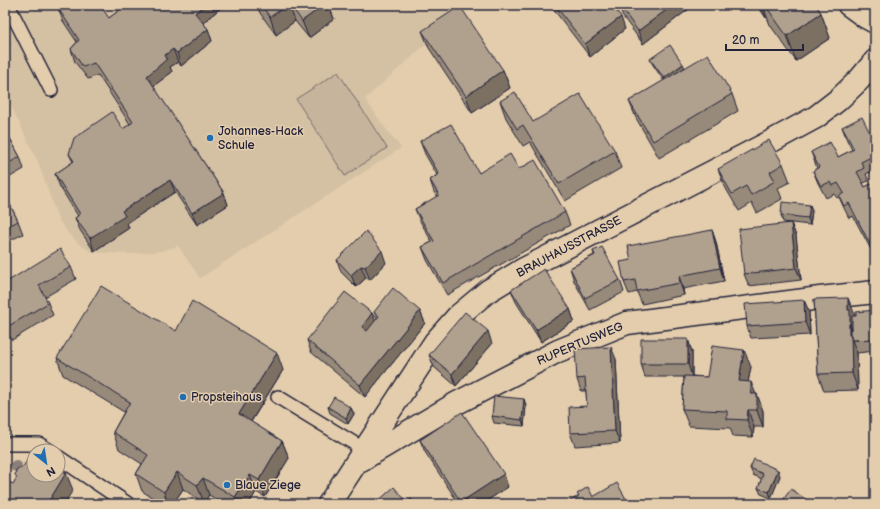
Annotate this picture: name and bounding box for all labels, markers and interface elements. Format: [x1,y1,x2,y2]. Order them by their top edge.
scale bar [726,26,803,52]
text: 20 m [732,33,759,48]
place label: Johannes-Hack Schule [218,124,303,153]
marker: Johannes-Hack Schule [205,133,215,143]
street label: BRAUHAUSSTRASSE [514,213,624,281]
street label: RUPERTUSWEG [535,319,625,369]
place label: Propsteihaus [191,390,262,405]
marker: Propsteihaus [178,392,188,402]
north arrow [26,443,66,483]
text: N [44,464,58,479]
place label: Blaue Ziege [235,478,301,493]
marker: Blaue Ziege [222,480,232,490]

